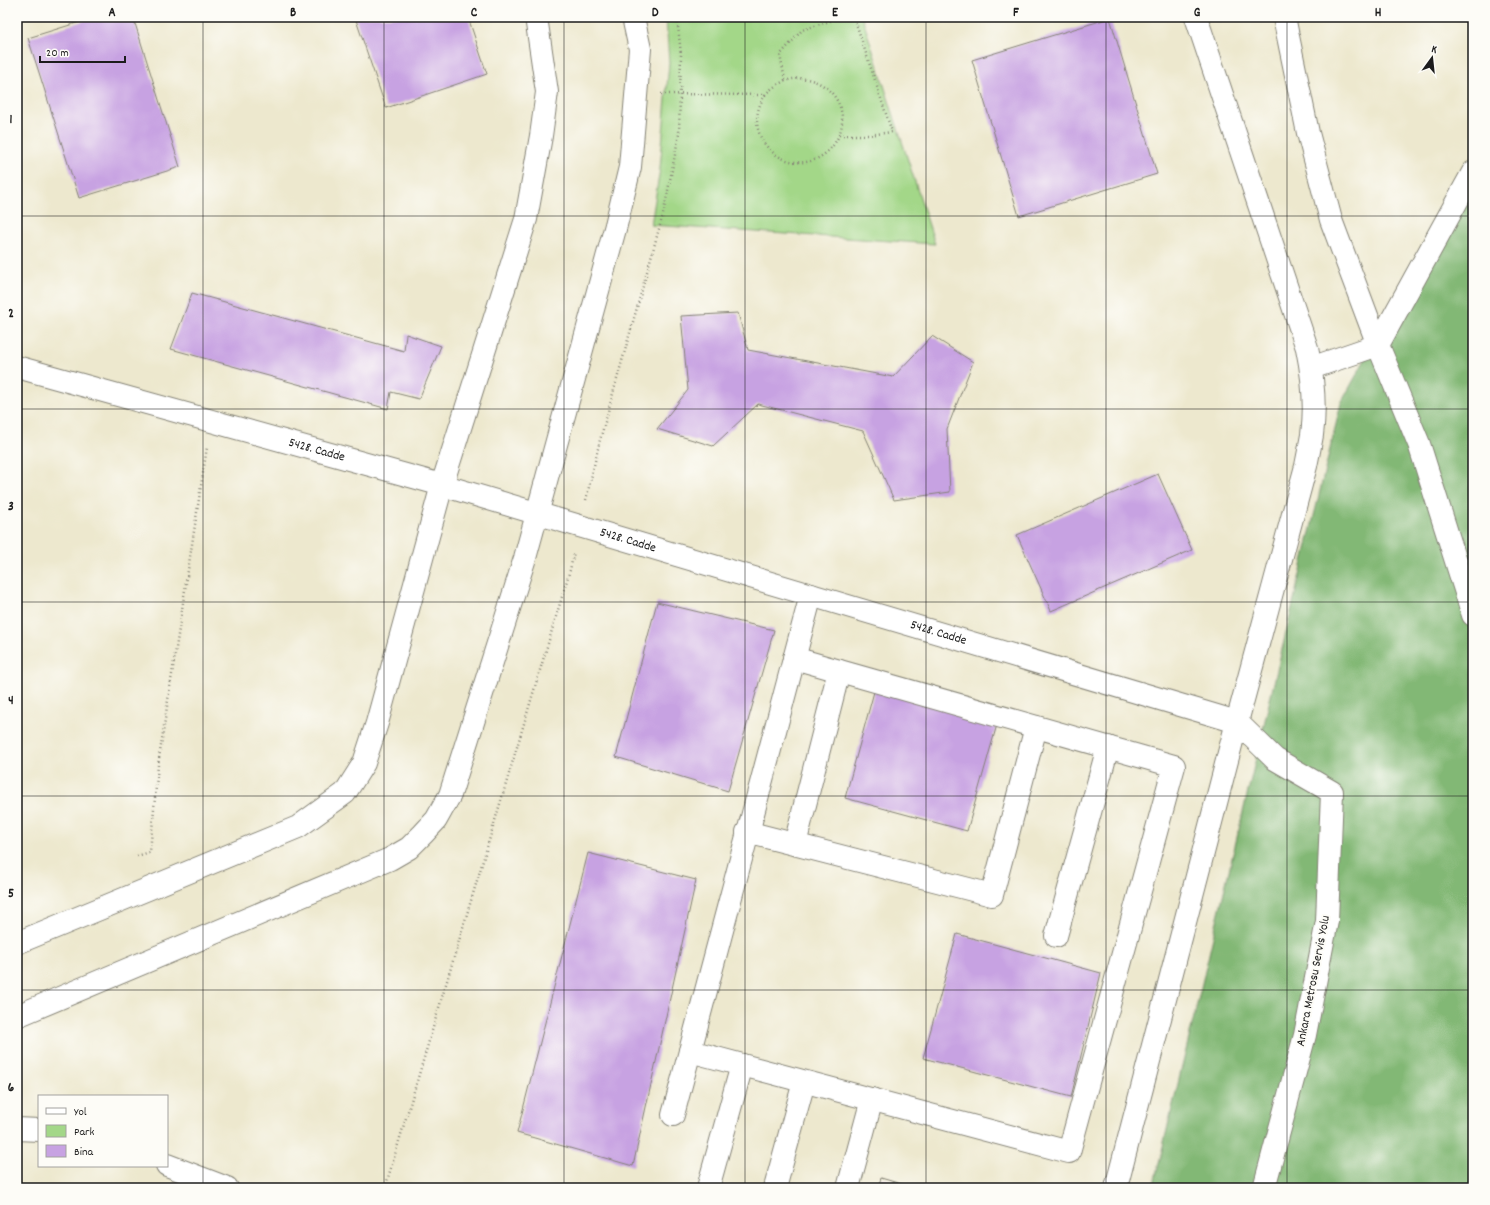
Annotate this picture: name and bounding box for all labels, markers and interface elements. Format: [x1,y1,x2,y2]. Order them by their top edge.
text: A [108,4,116,23]
text: B [290,4,296,23]
text: C [471,4,478,23]
text: D [652,4,659,23]
text: E [832,4,839,23]
text: F [1013,4,1019,23]
text: G [1194,4,1201,23]
text: H [1375,4,1382,23]
scale bar [40,38,125,64]
north arrow [1412,38,1452,78]
text: K [1430,42,1439,59]
text: 20 m [46,45,69,62]
text: 1 [10,111,13,130]
text: 2 [8,305,14,324]
street label: 5428. Cadde [286,433,347,467]
text: 3 [8,498,14,517]
street label: 5428. Cadde [597,523,659,558]
street label: 5428. Cadde [908,616,969,650]
text: 4 [8,692,14,711]
text: 5 [8,885,14,904]
street label: Ankara Metrosu Servis Yolu [1292,914,1336,1048]
text: 6 [8,1079,15,1098]
legend [38,1095,168,1167]
text: Yol [74,1104,87,1121]
text: Park [74,1124,95,1141]
text: Bina [74,1144,93,1161]

